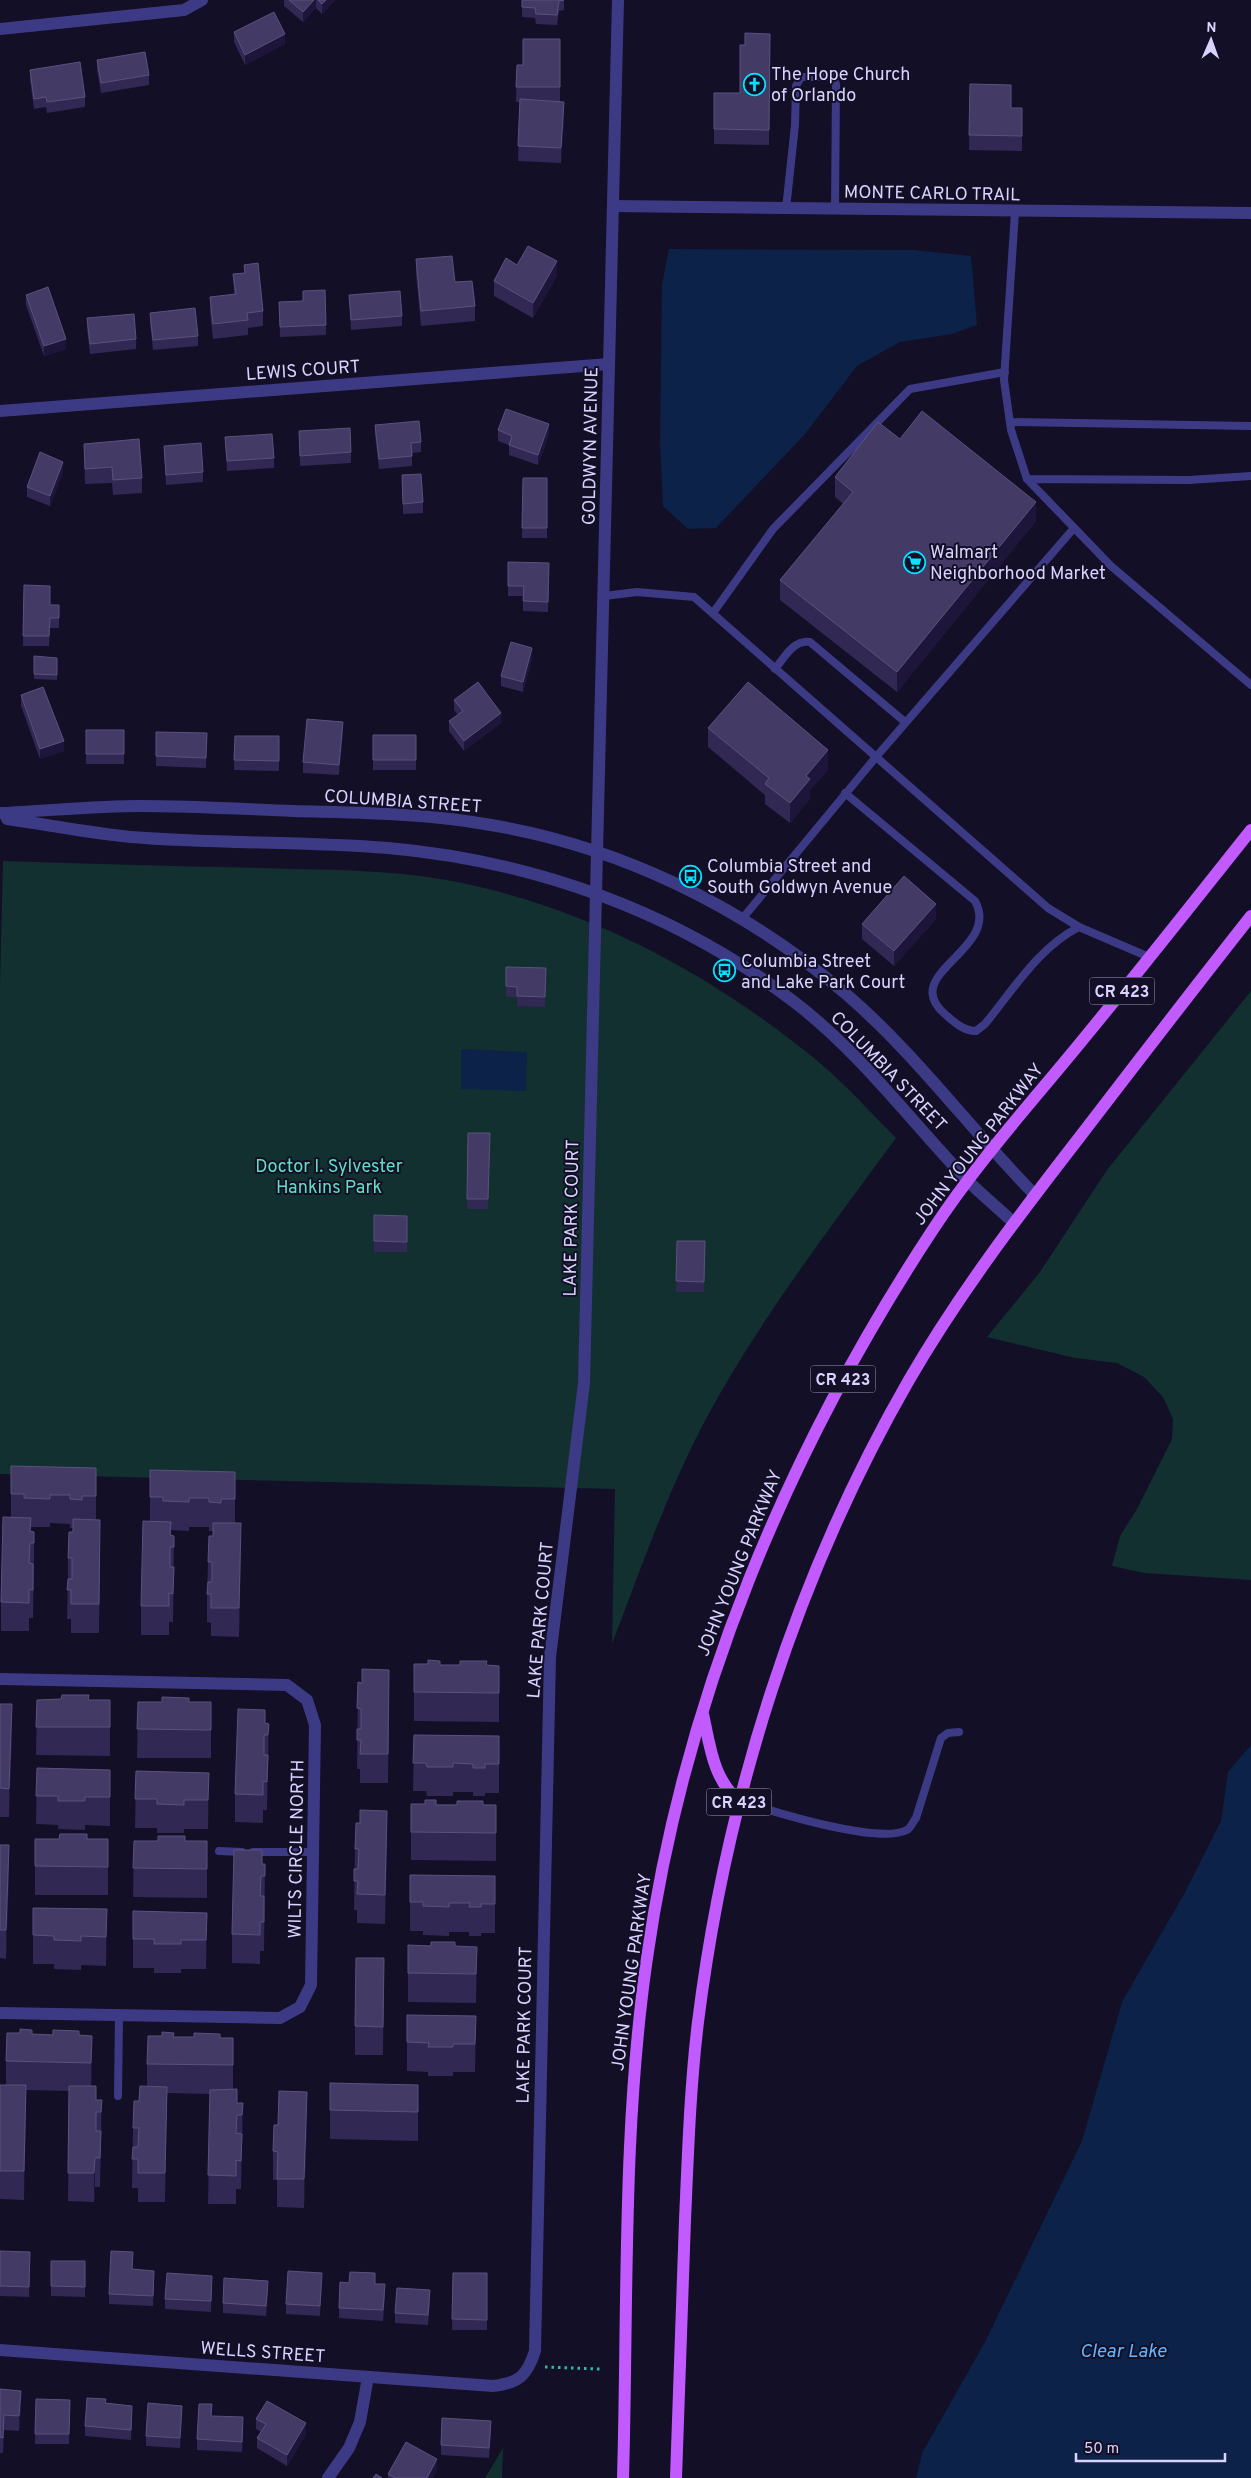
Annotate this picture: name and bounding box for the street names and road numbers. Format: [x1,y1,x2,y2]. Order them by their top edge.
street label: MONTE CARLO TRAIL [844,181,1020,208]
street label: LEWIS COURT [245,356,361,387]
street label: GOLDWYN AVENUE [579,367,604,525]
street label: COLUMBIA STREET [323,786,483,819]
road number: CR 423 [1090,978,1154,1004]
street label: COLUMBIA STREET [825,1007,951,1137]
street label: JOHN YOUNG PARKWAY [909,1059,1050,1231]
street label: LAKE PARK COURT [560,1139,585,1297]
road number: CR 423 [810,1366,876,1392]
street label: JOHN YOUNG PARKWAY [692,1467,788,1660]
street label: LAKE PARK COURT [523,1541,560,1700]
street label: WILTS CIRCLE NORTH [284,1759,311,1939]
road number: CR 423 [706,1788,772,1815]
street label: JOHN YOUNG PARKWAY [607,1872,658,2072]
street label: LAKE PARK COURT [513,1946,538,2104]
street label: WELLS STREET [200,2338,326,2369]

